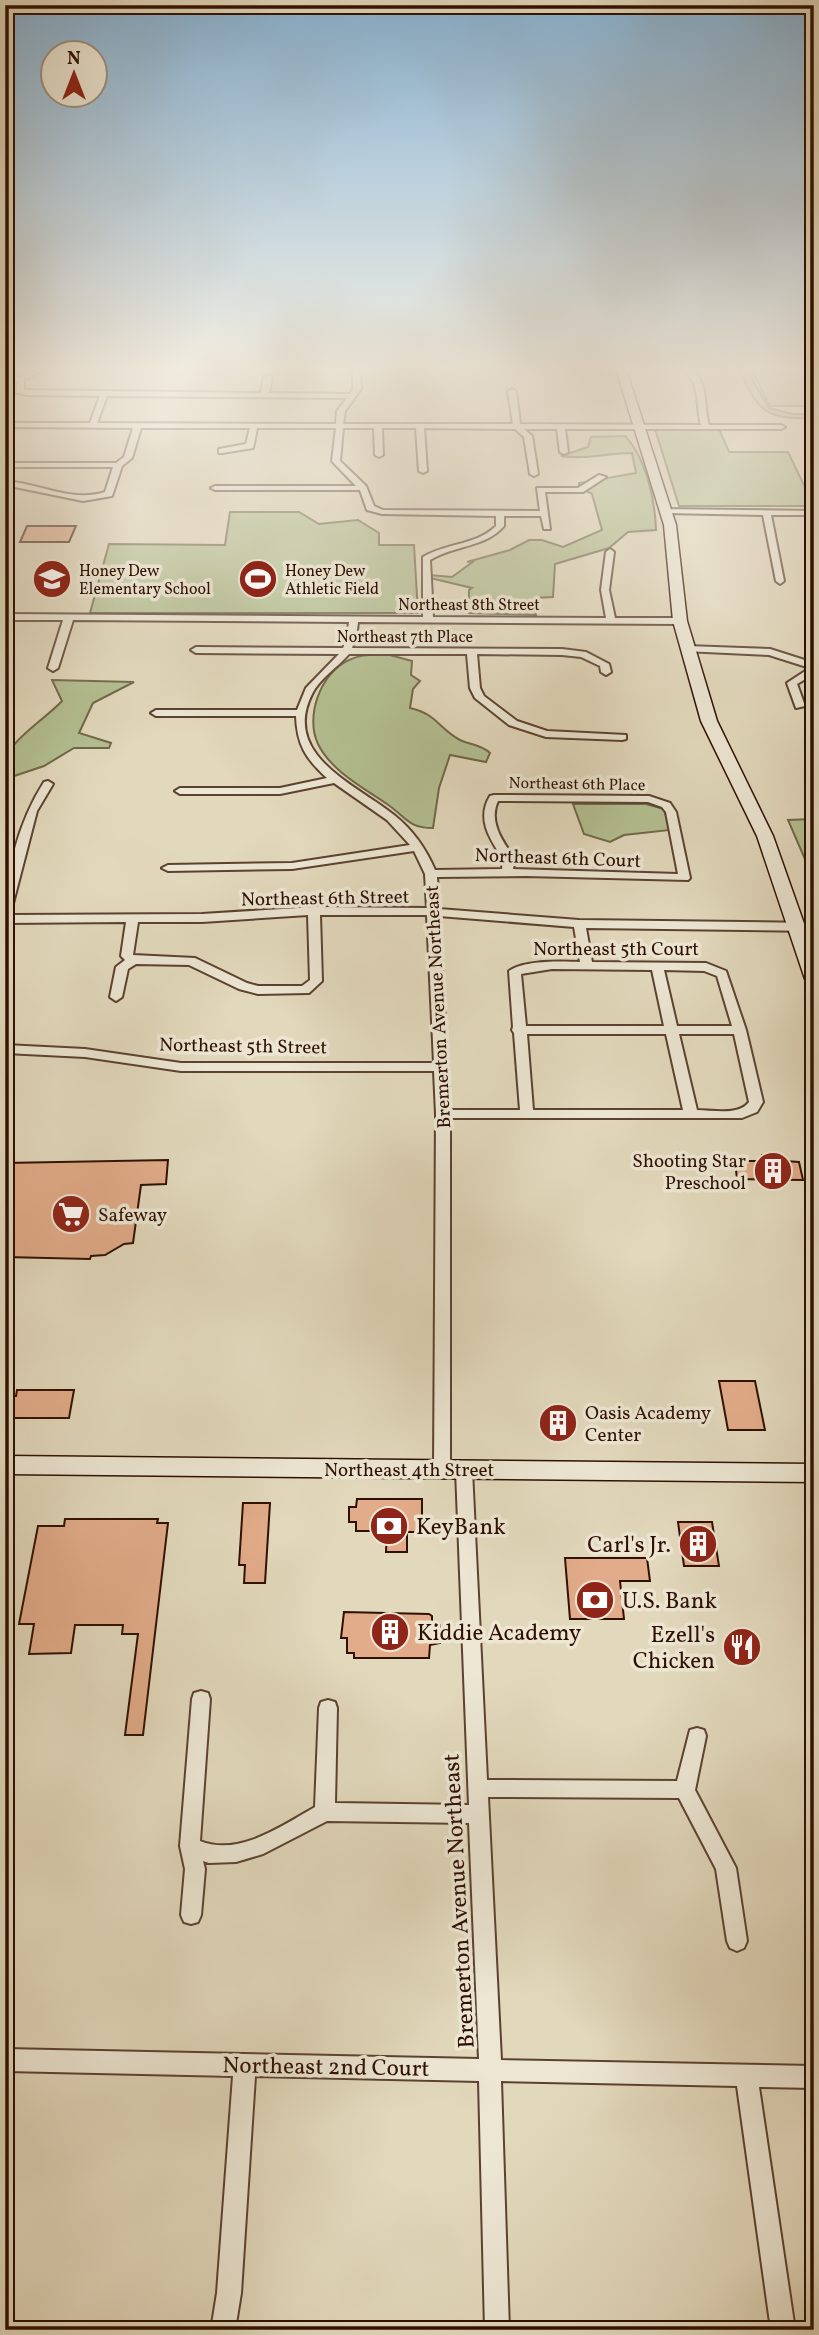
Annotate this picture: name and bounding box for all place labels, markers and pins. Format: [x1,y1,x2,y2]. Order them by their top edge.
school or university icon: Honey Dew Elementary School [31,558,73,600]
sports icon: Honey Dew Athletic Field [237,558,279,600]
place label: Honey Dew Elementary School [79,561,211,601]
place label: Honey Dew Athletic Field [285,561,379,601]
place label: Shooting Star Preschool [632,1149,746,1197]
building icon: Shooting Star Preschool [752,1150,794,1192]
supermarket icon: Safeway [50,1193,92,1235]
place label: Safeway [98,1203,167,1229]
place label: Oasis Academy Center [585,1401,711,1449]
building icon: Oasis Academy Center [537,1402,579,1444]
bank icon: KeyBank [368,1505,410,1547]
place label: KeyBank [416,1512,506,1544]
building icon: Carl's Jr. [677,1523,719,1565]
place label: Carl's Jr. [587,1530,671,1562]
bank icon: U.S. Bank [574,1579,616,1621]
place label: U.S. Bank [622,1586,718,1618]
building icon: Kiddie Academy [369,1611,411,1653]
place label: Kiddie Academy [417,1618,582,1650]
place label: Ezell's Chicken [633,1620,715,1678]
restaurant icon: Ezell's Chicken [721,1626,763,1668]

